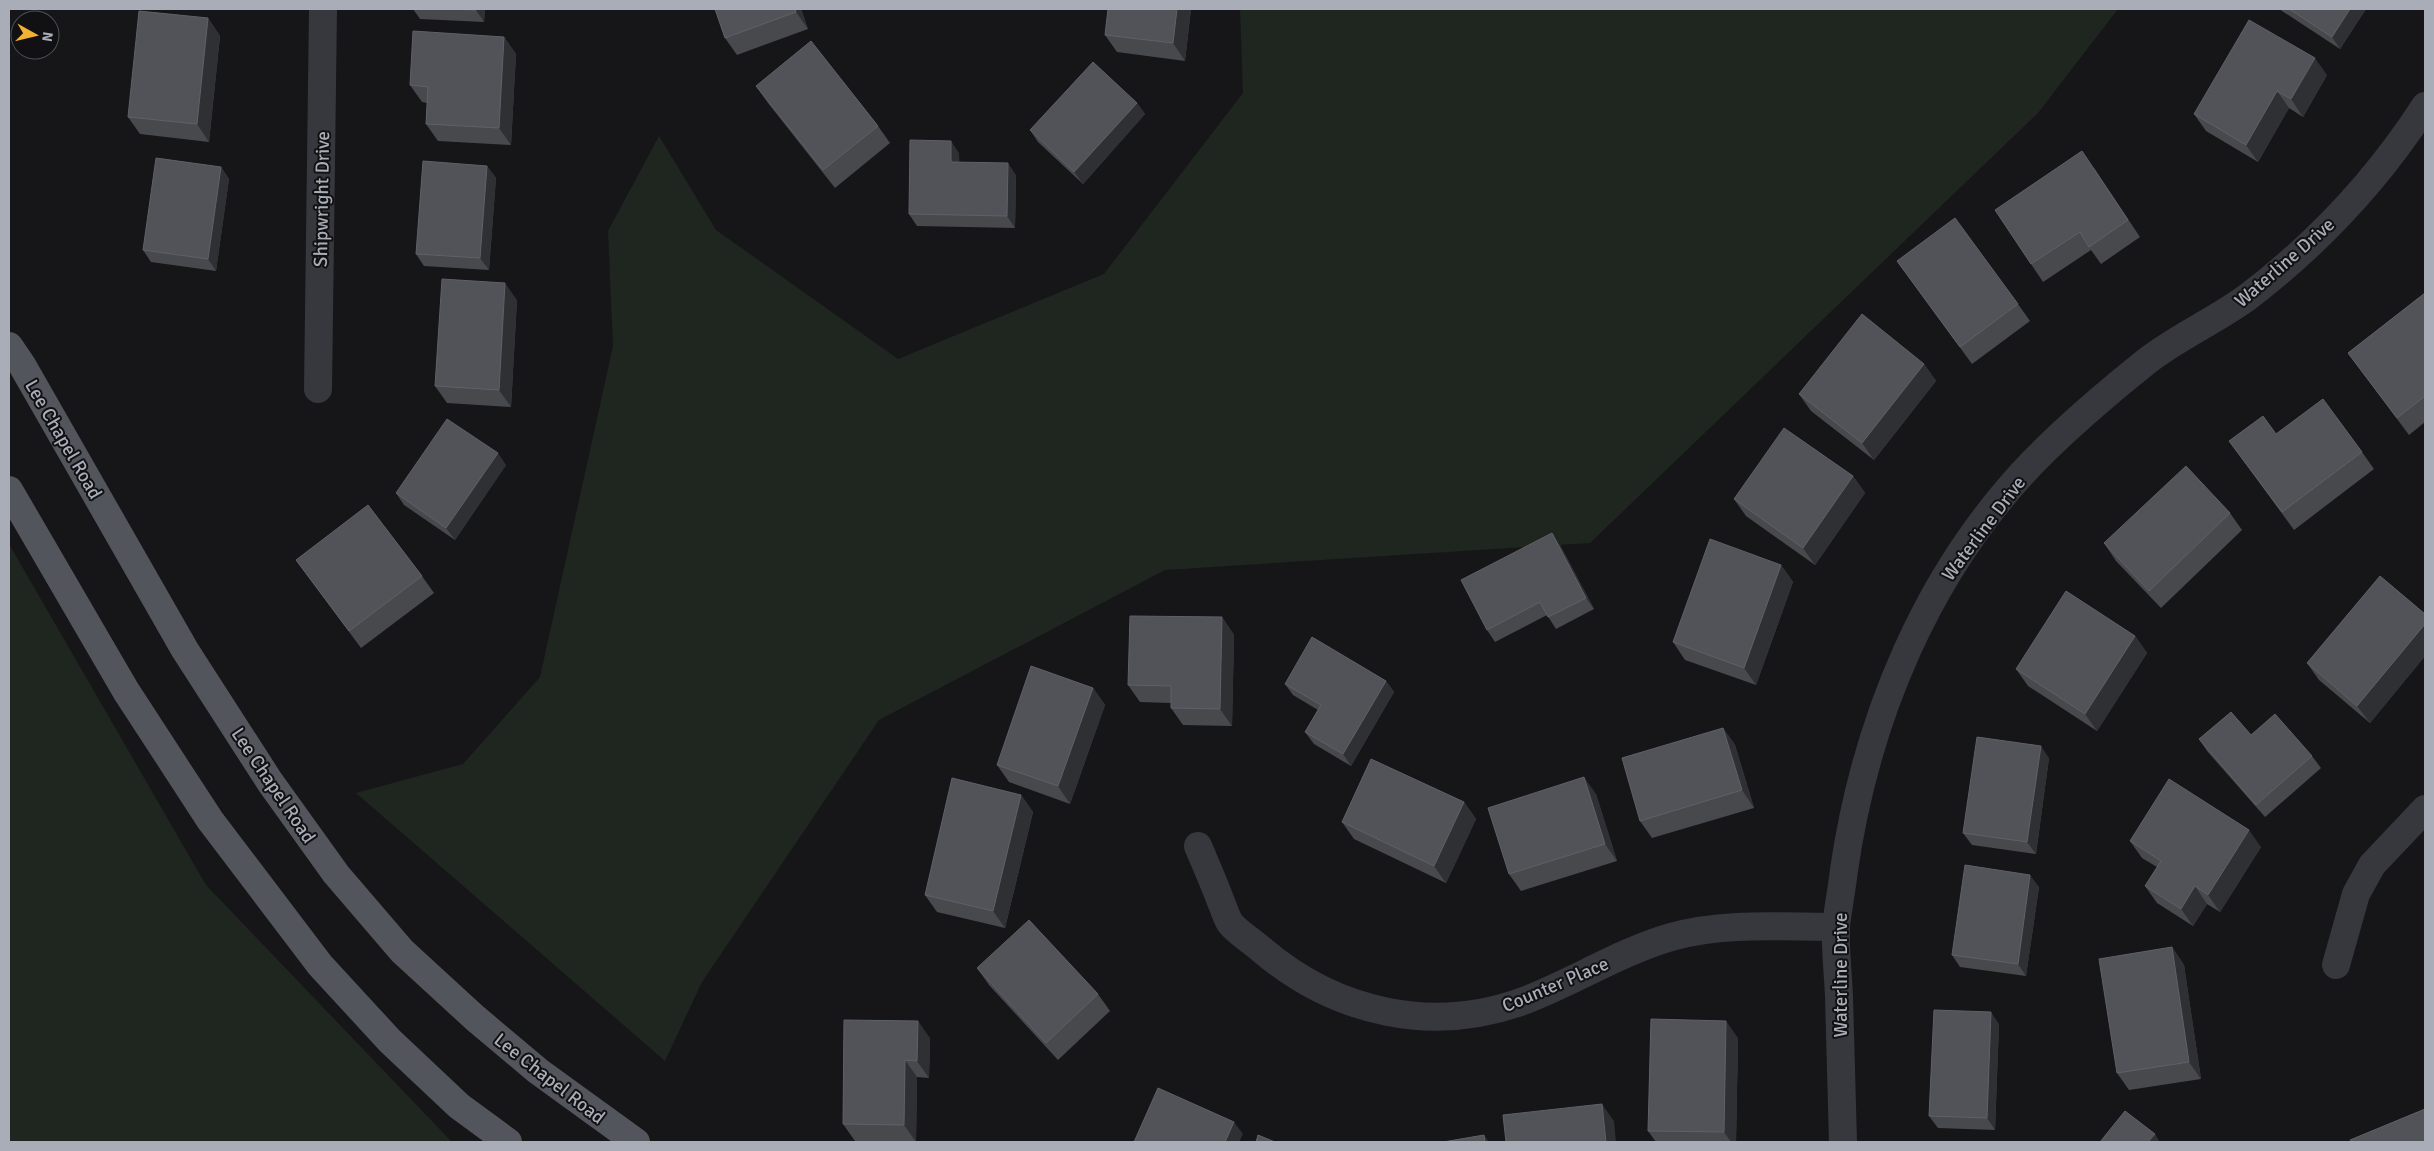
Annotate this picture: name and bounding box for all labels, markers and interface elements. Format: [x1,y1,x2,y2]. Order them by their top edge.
north arrow [10,10,60,60]
text: N [38,31,56,43]
street label: Shipwright Drive [309,131,335,267]
street label: Waterline Drive [2230,213,2340,313]
street label: Lee Chapel Road [19,375,107,504]
street label: Waterline Drive [1937,471,2031,586]
street label: Lee Chapel Road [226,723,321,848]
street label: Waterline Drive [1829,912,1853,1038]
street label: Counter Place [1498,952,1612,1018]
street label: Lee Chapel Road [489,1028,610,1130]

